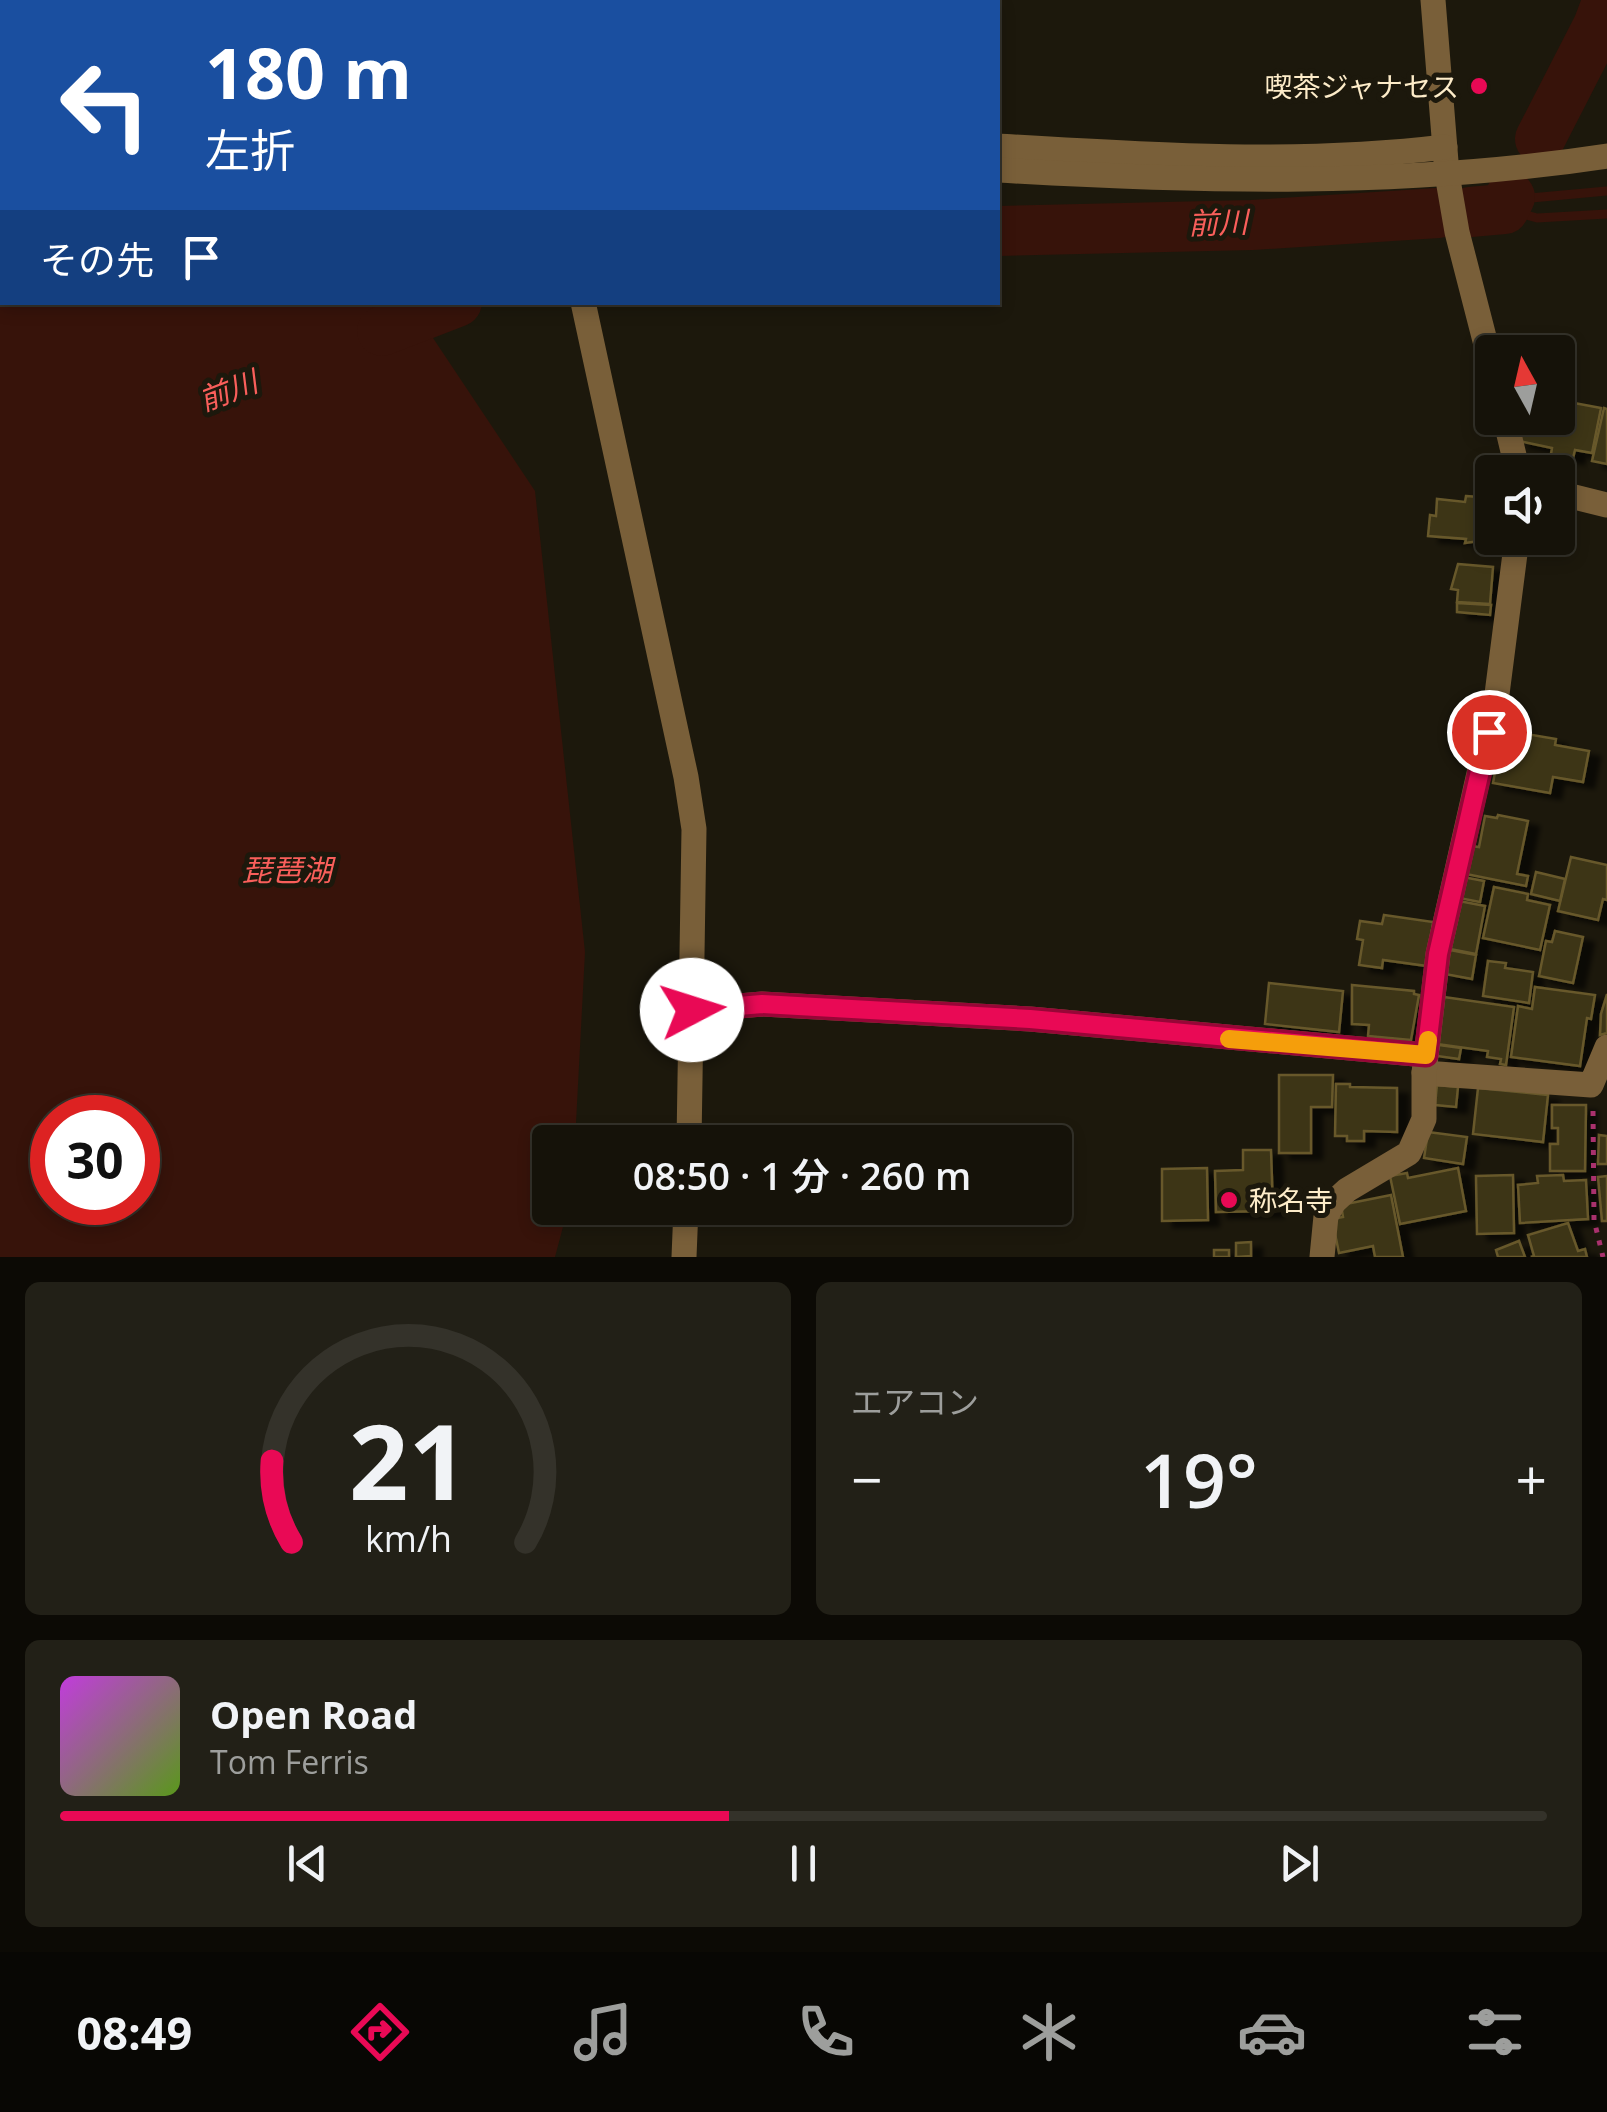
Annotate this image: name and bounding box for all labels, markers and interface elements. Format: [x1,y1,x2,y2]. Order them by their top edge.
text: 180 m [205,24,412,120]
icon: left [40,40,170,170]
place label: 喫茶ジャナセス [1264,67,1459,105]
marker: 喫茶ジャナセス [1468,75,1490,97]
text: 左折 [205,119,295,180]
water label: 前川 [1187,200,1252,244]
icon: arrive [174,230,229,285]
text: その先 [40,233,154,285]
north arrow [1475,335,1575,435]
map controls [1475,335,1575,555]
water label: 前川 [193,359,266,420]
button: sound [1475,455,1575,555]
pin [1447,690,1532,775]
icon: arrive [1462,705,1517,760]
water label: 琵琶湖 [242,849,336,890]
position arrow [640,958,744,1062]
speed limit sign: 30 [30,1095,160,1225]
text: 08:50 · 1 分 · 260 m [633,1149,971,1201]
place label: 称名寺 [1249,1181,1333,1219]
marker: 称名寺 [1218,1189,1240,1211]
text: エアコン [851,1380,979,1423]
text: 21 [349,1389,467,1530]
text: 19° [1140,1428,1258,1530]
text: − [851,1441,882,1516]
text: + [1516,1441,1547,1516]
text: km/h [365,1514,451,1562]
text: Open Road [210,1688,417,1740]
text: Tom Ferris [210,1740,369,1783]
icon: previous [280,1836,335,1891]
icon: pause [776,1836,831,1891]
icon: next [1272,1836,1327,1891]
icon: directions [345,1997,415,2067]
icon: music [568,1997,638,2067]
icon: phone [791,1997,861,2067]
icon: climate [1014,1997,1084,2067]
icon: car [1237,1997,1307,2067]
icon: filters [1460,1997,1530,2067]
text: 08:49 [77,2002,192,2063]

